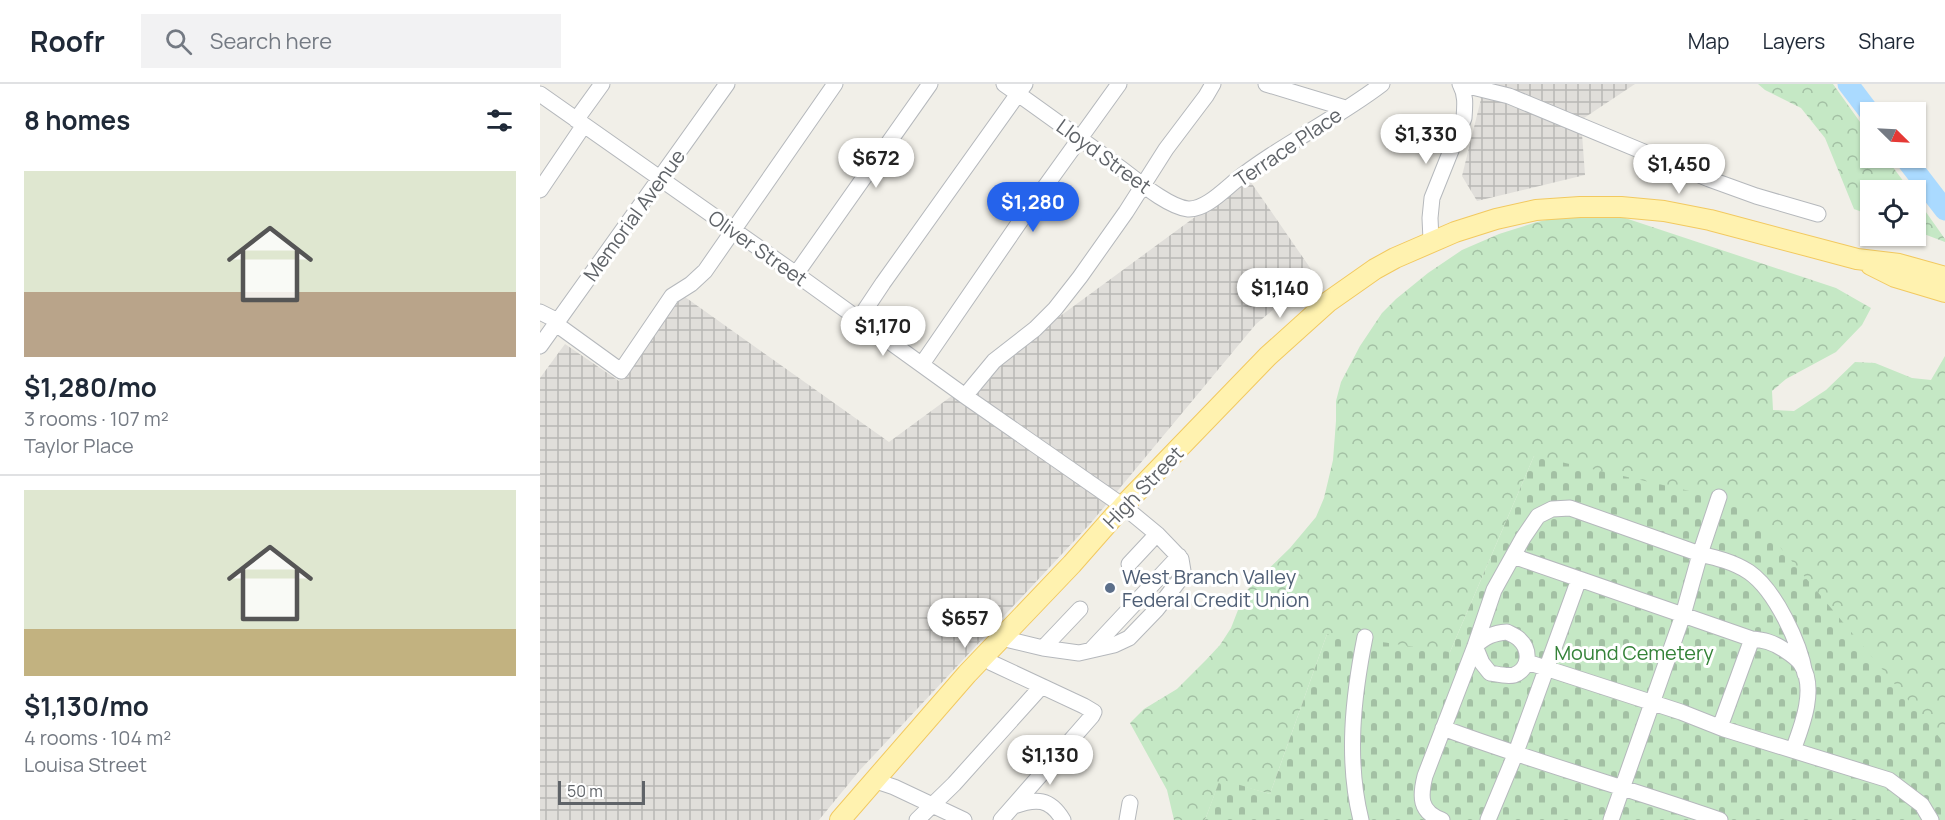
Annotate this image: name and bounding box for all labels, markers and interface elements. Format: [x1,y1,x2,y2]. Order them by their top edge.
search box [141,14,561,68]
text: Roofr [30,22,105,60]
icon: search [162,25,195,58]
text: Search here [210,26,332,56]
text: Map [1688,27,1729,55]
text: Layers [1762,27,1825,55]
text: Share [1858,27,1915,55]
street label: Terrace Place [1229,101,1347,193]
text: 8 homes [24,102,130,138]
north arrow [1860,102,1926,168]
map controls [1860,102,1926,246]
icon: filters [483,104,516,137]
street label: Lloyd Street [1051,112,1157,200]
pin: $1,330 [1377,114,1475,165]
text: $1,330 [1394,120,1458,147]
pin: $672 [840,138,912,189]
street label: Memorial Avenue [577,144,691,286]
text: $672 [852,144,900,171]
pin: $1,450 [1630,144,1728,195]
text: $1,450 [1647,150,1711,177]
button: locate [1860,180,1926,246]
pin: $1,280 [984,182,1082,233]
text: $1,280 [1001,188,1065,215]
street label: Oliver Street [703,204,813,292]
icon: home [216,210,324,318]
pin: $1,140 [1231,268,1329,319]
text: $1,140 [1251,274,1309,301]
pin: $1,170 [834,306,932,357]
text: $1,170 [855,312,911,339]
text: $1,280/mo [24,369,157,405]
text: 3 rooms · 107 m² [24,405,169,432]
text: Taylor Place [24,432,134,459]
street label: High Street [1097,440,1189,534]
icon: home [216,529,324,637]
place label: West Branch Valley Federal Credit Union [1122,563,1309,613]
marker: West Branch Valley Federal Credit Union [1103,581,1117,595]
pin: $657 [929,598,1001,649]
text: $657 [941,604,989,631]
park label: Mound Cemetery [1554,639,1714,666]
text: $1,130/mo [24,688,149,724]
text: 4 rooms · 104 m² [24,724,171,751]
pin: $1,130 [1001,735,1099,786]
text: $1,130 [1021,741,1079,768]
text: Louisa Street [24,751,147,778]
scale bar [558,778,645,806]
text: 50 m [567,780,603,802]

